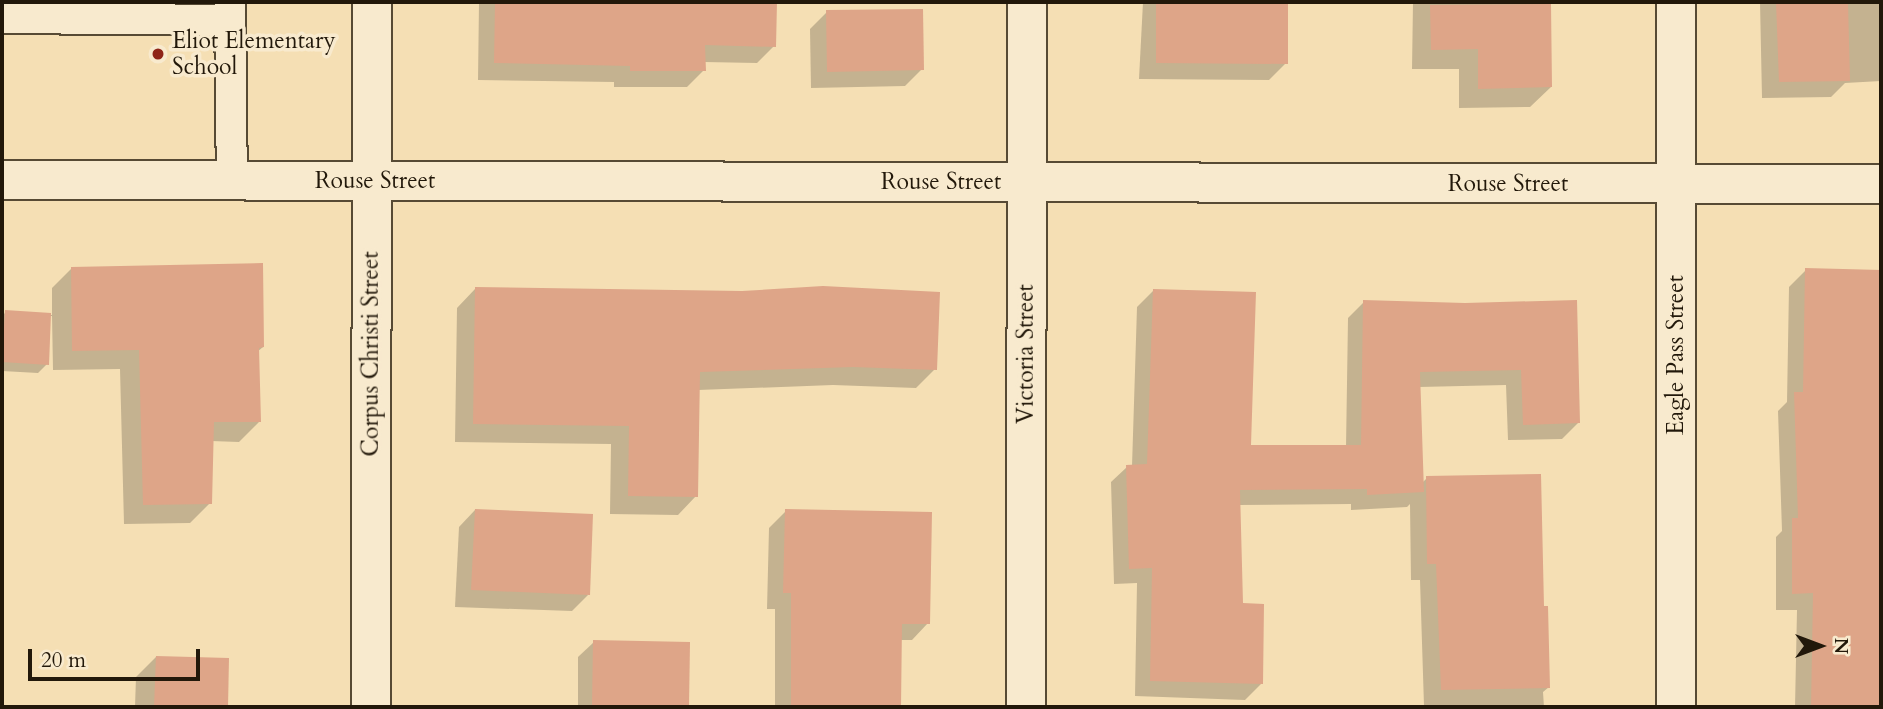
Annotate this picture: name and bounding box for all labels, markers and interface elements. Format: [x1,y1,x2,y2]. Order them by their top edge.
place label: Eliot Elementary School [172,27,336,81]
marker: Eliot Elementary School [150,46,166,62]
street label: Rouse Street [315,167,435,195]
street label: Rouse Street [881,168,1001,196]
street label: Rouse Street [1448,170,1568,198]
street label: Corpus Christi Street [357,251,385,457]
street label: Eagle Pass Street [1662,275,1690,435]
street label: Victoria Street [1012,284,1040,424]
north arrow [1785,611,1855,681]
scale bar [32,636,203,680]
text: N [1828,638,1854,654]
text: 20 m [41,646,86,675]

